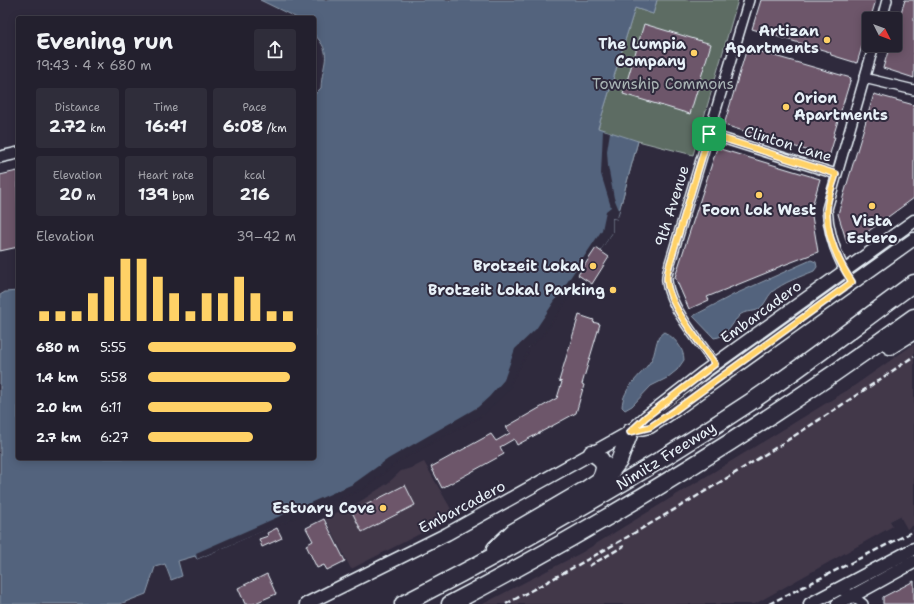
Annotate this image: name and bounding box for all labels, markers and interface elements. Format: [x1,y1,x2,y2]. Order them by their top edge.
north arrow [862,12,902,52]
map controls [862,12,902,52]
place label: Artizan Apartments [725,21,819,58]
text: Evening run [36,27,173,56]
button: share [254,29,296,71]
place label: The Lumpia Company [598,34,687,71]
marker: Artizan Apartments [822,35,832,45]
marker: The Lumpia Company [689,48,699,58]
text: 19:43 · 4 × 680 m [36,57,152,74]
park label: Township Commons [592,74,734,94]
place label: Orion Apartments [794,88,888,125]
text: Distance [55,100,100,115]
text: Time [153,100,179,115]
text: Pace [243,100,267,115]
marker: Orion Apartments [781,102,791,112]
text: 2.72 [49,115,87,137]
text: 16:41 [145,115,187,137]
text: 6:08 [223,115,263,137]
pin [692,117,726,151]
text: km [87,121,106,136]
text: /km [263,121,287,136]
street label: Clinton Lane [742,121,834,167]
icon: arrive [698,123,720,145]
street label: 9th Avenue [650,163,694,249]
text: Elevation [53,168,102,183]
text: Heart rate [138,168,194,183]
text: kcal [244,168,265,183]
text: 20 [59,183,82,205]
text: 139 [138,183,168,205]
text: 216 [239,183,270,205]
text: m [82,189,96,204]
text: bpm [168,189,194,204]
marker: Foon Lok West [754,190,764,200]
place label: Foon Lok West [702,200,816,220]
marker: Vista Estero [867,201,877,211]
place label: Vista Estero [847,211,898,248]
text: Elevation [36,228,94,245]
text: 39–42 m [236,228,296,245]
place label: Brotzeit Lokal [473,256,585,276]
marker: Brotzeit Lokal [588,261,598,271]
street label: Embarcadero [716,276,806,348]
place label: Brotzeit Lokal Parking [428,280,605,300]
marker: Brotzeit Lokal Parking [608,285,618,295]
text: 680 m [36,339,79,356]
text: 5:55 [100,339,126,356]
text: 1.4 km [36,369,78,386]
text: 5:58 [100,369,128,386]
text: 2.0 km [36,399,82,416]
text: 6:11 [100,399,122,416]
street label: Nimitz Freeway [612,417,720,495]
text: 2.7 km [36,429,81,446]
text: 6:27 [100,429,129,446]
street label: Embarcadero [415,476,509,538]
place label: Estuary Cove [272,498,375,518]
marker: Estuary Cove [378,503,388,513]

